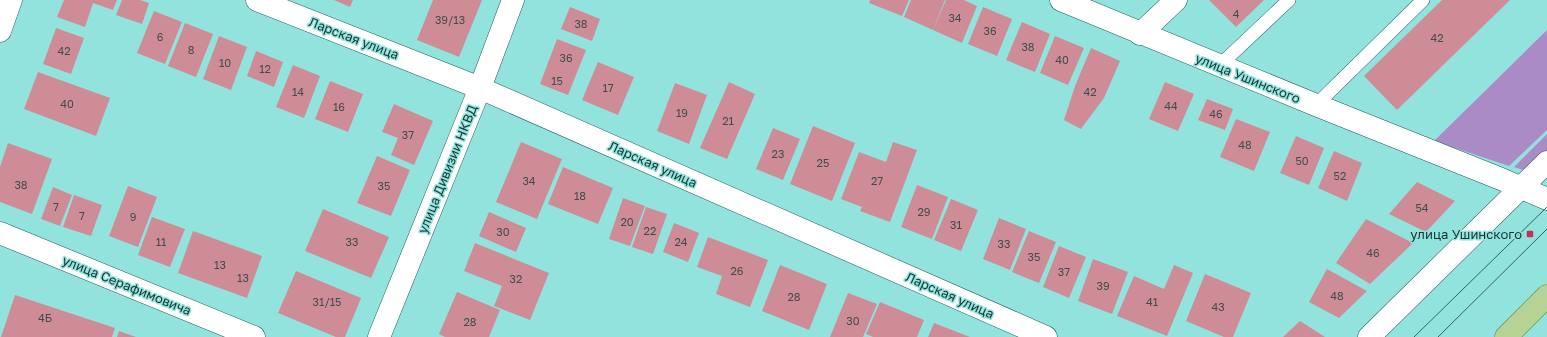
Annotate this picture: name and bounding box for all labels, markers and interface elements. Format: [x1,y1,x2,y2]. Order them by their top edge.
house number: 4 [1233,7,1240,20]
house number: 34 [948,11,962,24]
street label: Ларская улица [307,13,401,63]
house number: 39/13 [435,13,465,26]
house number: 38 [574,17,588,30]
house number: 36 [983,24,997,37]
house number: 6 [157,30,164,43]
house number: 42 [1430,31,1444,44]
house number: 38 [1021,40,1035,53]
house number: 8 [188,43,195,56]
house number: 42 [57,44,71,57]
street label: улица Ушинского [1193,50,1303,106]
house number: 36 [559,51,573,64]
house number: 40 [1055,53,1069,66]
house number: 10 [219,56,231,69]
house number: 12 [259,62,271,75]
house number: 15 [551,74,563,87]
house number: 17 [602,81,614,94]
house number: 14 [292,85,304,98]
house number: 42 [1083,85,1097,98]
house number: 40 [60,97,74,110]
house number: 44 [1164,99,1178,112]
house number: 16 [333,100,345,113]
street label: улица Дивизии НКВД [414,102,480,236]
house number: 19 [676,106,688,119]
house number: 46 [1209,107,1223,120]
house number: 21 [722,114,734,127]
house number: 37 [402,128,414,141]
street label: Ларская улица [606,137,700,191]
house number: 48 [1238,138,1252,151]
house number: 23 [772,147,784,160]
house number: 50 [1295,154,1309,167]
house number: 25 [817,156,829,169]
house number: 52 [1334,169,1346,182]
house number: 34 [522,174,536,187]
house number: 27 [871,174,883,187]
house number: 38 [14,178,28,191]
house number: 35 [378,179,390,192]
house number: 18 [574,189,586,202]
house number: 7 [53,200,59,213]
house number: 54 [1415,201,1429,214]
house number: 29 [917,205,931,218]
house number: 7 [79,209,85,222]
house number: 9 [130,210,136,223]
house number: 20 [620,215,634,228]
house number: 31 [950,218,962,231]
house number: 22 [644,224,656,237]
house number: 30 [496,225,510,238]
place label: улица Ушинского [1410,226,1522,242]
marker: улица Ушинского [1525,229,1535,239]
house number: 11 [156,235,166,248]
house number: 33 [346,235,358,248]
house number: 24 [674,235,688,248]
house number: 33 [998,237,1010,250]
house number: 46 [1366,246,1380,259]
house number: 35 [1028,250,1040,263]
street label: улица Серафимовича [60,252,194,318]
house number: 13 [214,258,226,271]
house number: 26 [730,264,744,277]
house number: 37 [1058,265,1070,278]
street label: Ларская улица [903,268,997,322]
house number: 13 [237,271,249,284]
house number: 32 [510,272,522,285]
house number: 39 [1096,279,1110,292]
house number: 48 [1330,289,1344,302]
house number: 28 [787,290,801,303]
house number: 31/15 [313,295,341,308]
house number: 41 [1146,295,1158,308]
house number: 43 [1211,300,1225,313]
house number: 4Б [38,311,52,324]
house number: 30 [846,314,860,327]
house number: 28 [463,315,477,328]

